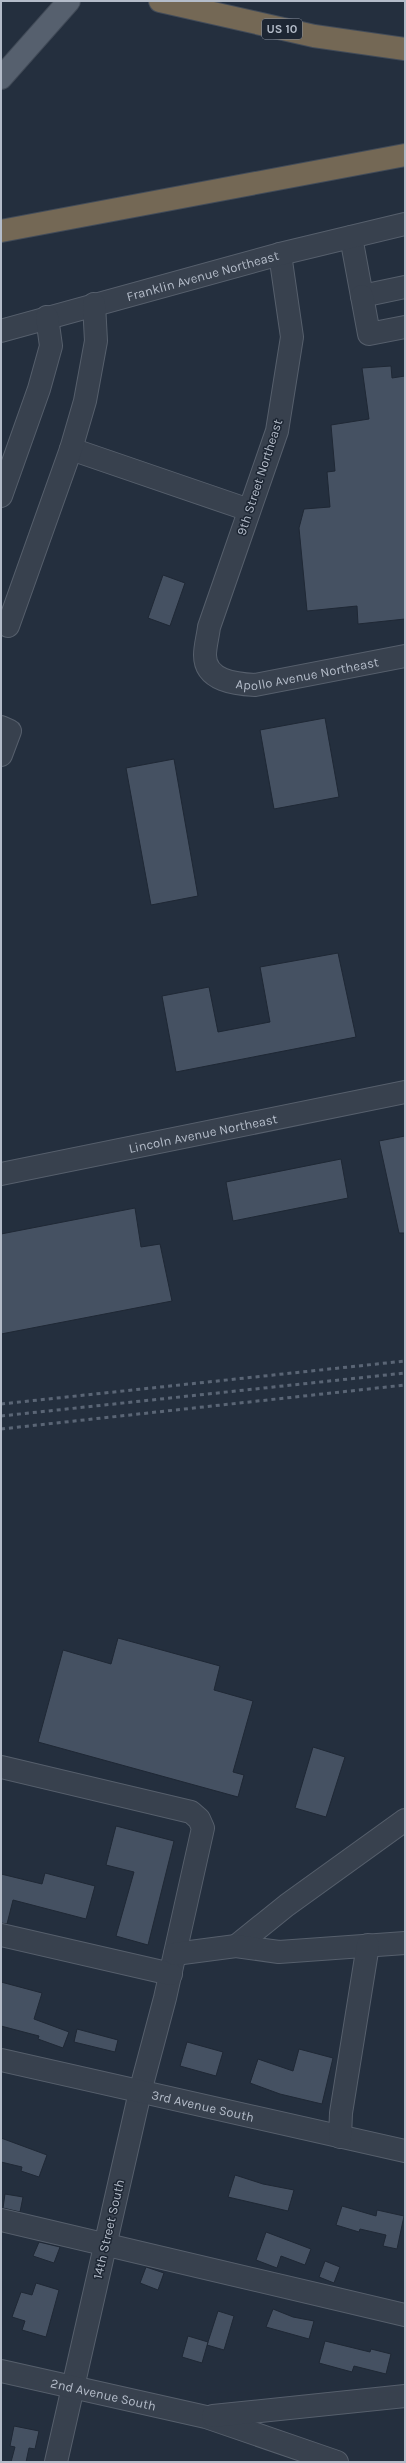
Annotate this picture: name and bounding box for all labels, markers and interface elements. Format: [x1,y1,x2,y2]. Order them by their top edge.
road number: US 10 [262,19,302,39]
street label: Franklin Avenue Northeast [125,248,281,304]
street label: 9th Street Northeast [234,417,285,537]
street label: Apollo Avenue Northeast [235,654,380,693]
street label: Lincoln Avenue Northeast [127,1111,279,1156]
street label: 3rd Avenue South [150,2087,256,2125]
street label: 14th Street South [90,2178,127,2280]
street label: 2nd Avenue South [49,2375,158,2414]

